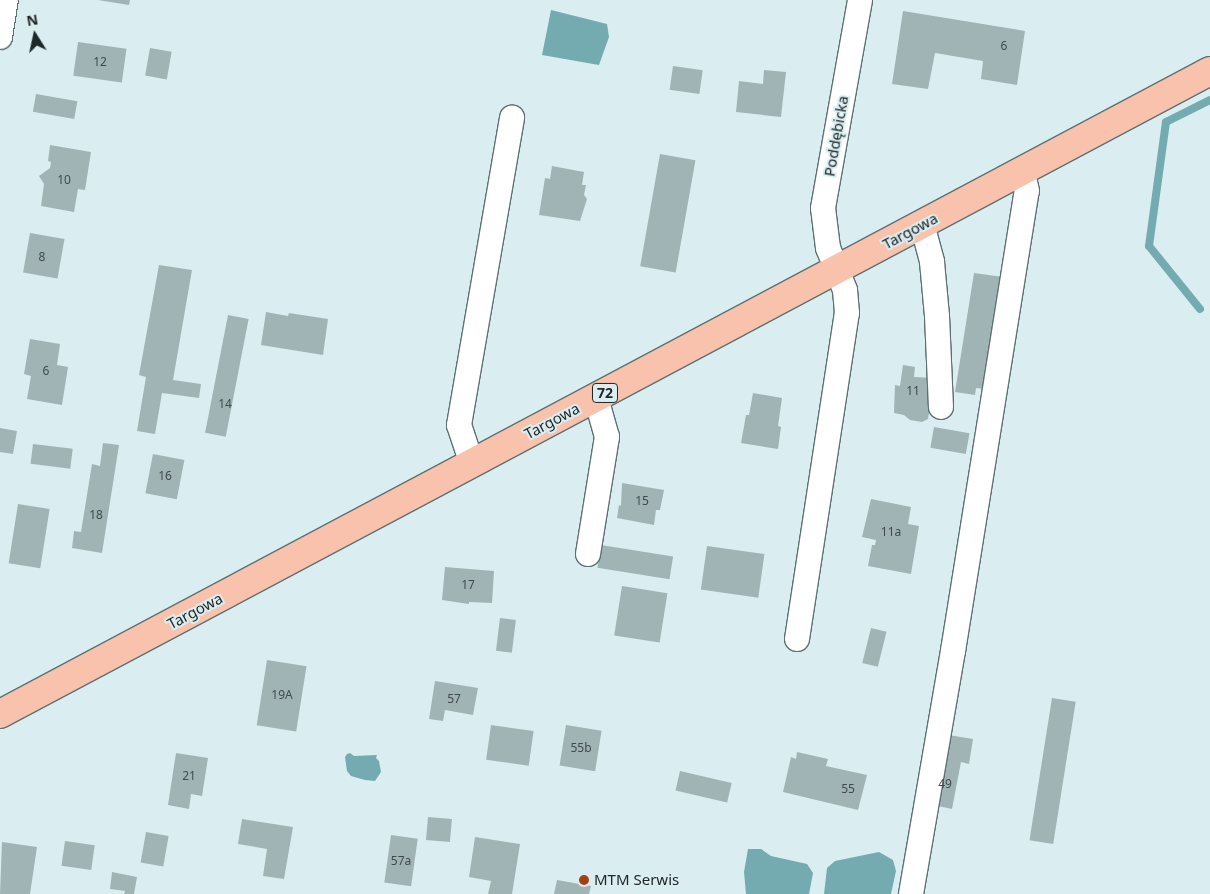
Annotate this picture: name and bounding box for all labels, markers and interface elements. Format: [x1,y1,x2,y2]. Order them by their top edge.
text: N [25,9,40,30]
north arrow [10,10,60,60]
house number: 6 [1001,39,1007,53]
house number: 12 [93,55,107,69]
street label: Poddębicka [820,94,852,178]
house number: 10 [57,173,71,187]
street label: Targowa [879,209,941,253]
house number: 8 [39,250,45,264]
house number: 6 [43,364,49,378]
road number: 72 [591,382,619,404]
house number: 11 [906,384,920,398]
house number: 14 [218,397,232,411]
street label: Targowa [521,399,583,443]
house number: 16 [158,469,172,483]
house number: 15 [635,494,649,508]
house number: 18 [89,508,103,522]
house number: 11a [881,525,901,539]
house number: 17 [461,578,475,592]
street label: Targowa [164,589,226,633]
house number: 19A [271,688,293,702]
house number: 57 [447,692,461,706]
house number: 55b [570,741,592,755]
house number: 21 [182,769,196,783]
house number: 49 [938,777,952,791]
house number: 55 [841,782,855,796]
house number: 57a [391,854,411,868]
place label: MTM Serwis [594,871,679,889]
marker: MTM Serwis [578,874,590,886]

